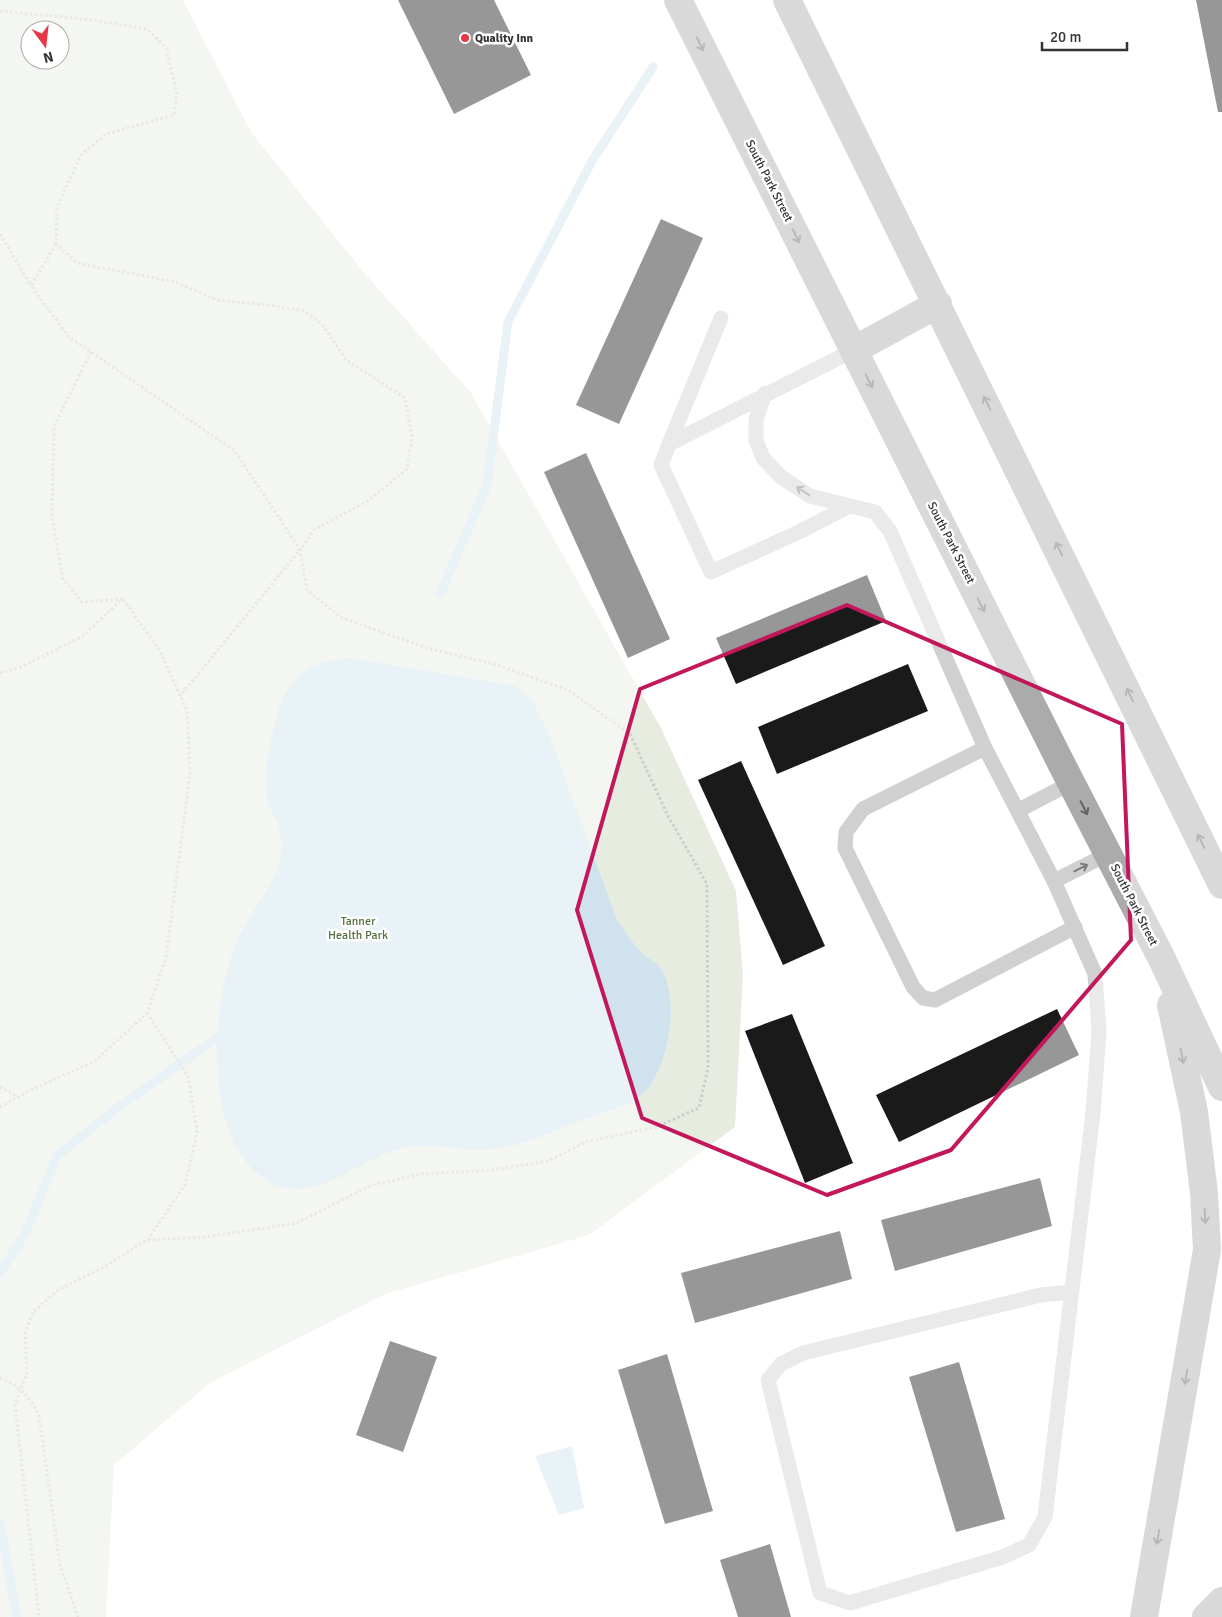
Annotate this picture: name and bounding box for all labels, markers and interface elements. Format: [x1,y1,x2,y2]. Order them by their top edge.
north arrow [20,20,70,70]
scale bar [1042,20,1127,52]
text: 20 m [1050,28,1081,46]
place label: Quality Inn [475,31,533,46]
marker: Quality Inn [459,32,471,44]
one-way arrow [696,36,705,51]
text: N [41,48,55,67]
street label: South Park Street [742,138,796,224]
one-way arrow [792,228,801,243]
one-way arrow [865,373,874,388]
one-way arrow [982,396,991,411]
one-way arrow [796,486,810,496]
street label: South Park Street [924,500,978,586]
one-way arrow [1054,542,1063,557]
one-way arrow [976,597,986,612]
one-way arrow [1125,688,1134,703]
one-way arrow [1080,800,1089,815]
one-way arrow [1196,834,1205,849]
street label: South Park Street [1107,862,1161,948]
one-way arrow [1073,863,1088,872]
park label: Tanner Health Park [328,914,388,943]
one-way arrow [1178,1047,1187,1063]
one-way arrow [1201,1208,1210,1224]
one-way arrow [1180,1369,1190,1385]
one-way arrow [1152,1529,1162,1545]

